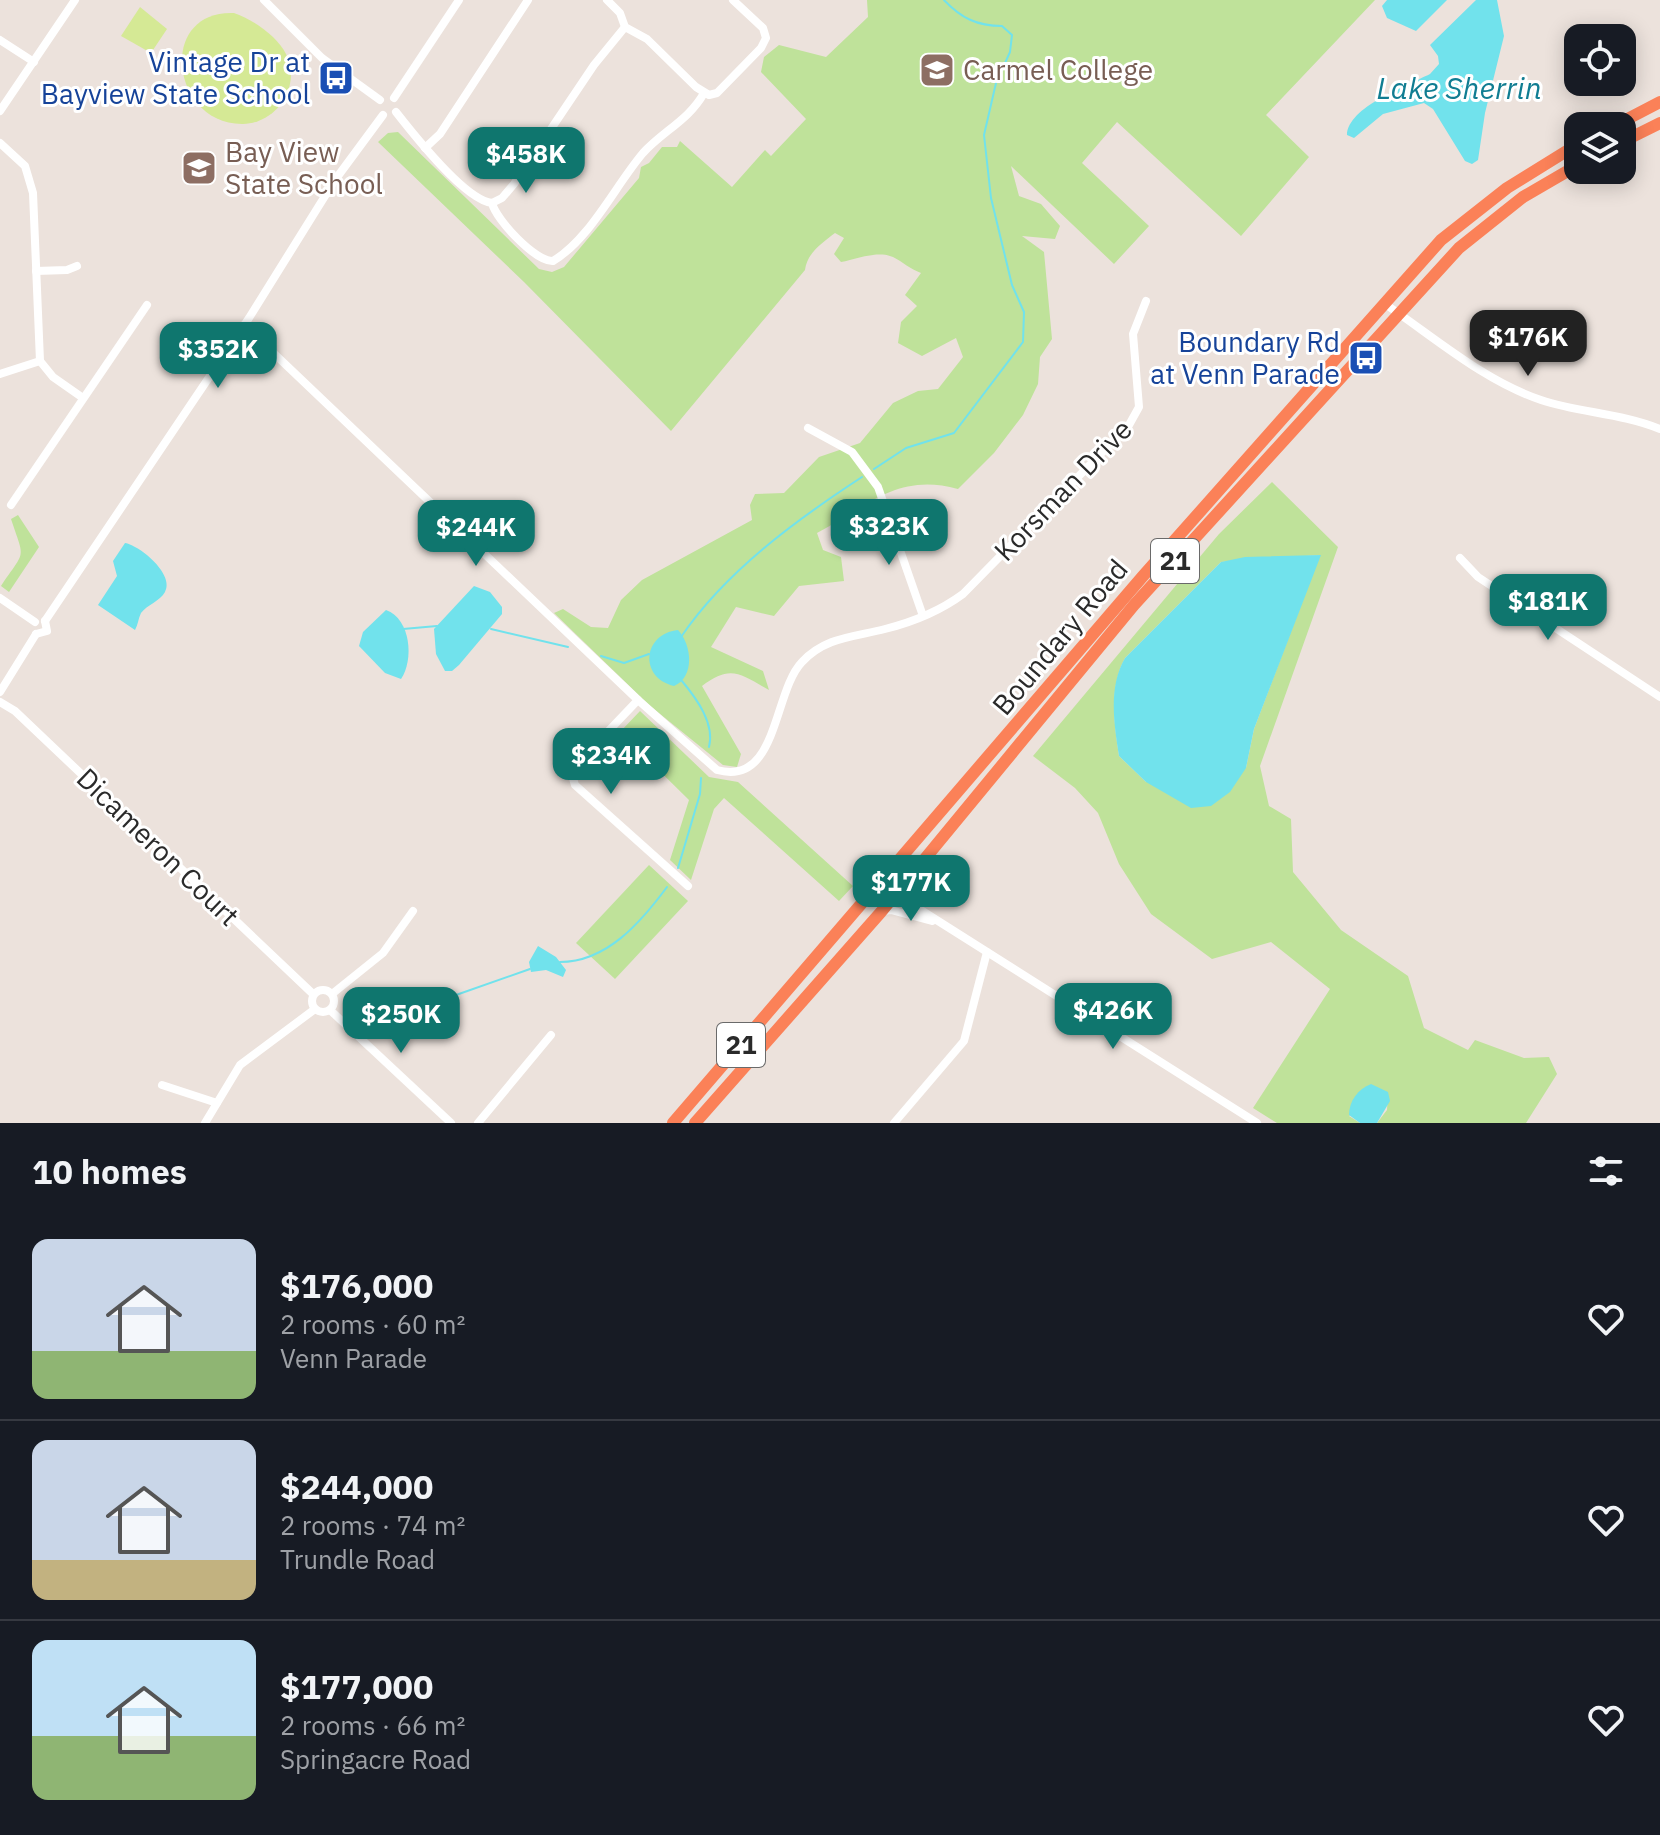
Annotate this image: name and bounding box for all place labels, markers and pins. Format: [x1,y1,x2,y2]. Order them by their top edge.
place label: Vintage Dr at Bayview State School [41,43,310,112]
school or university icon: Carmel College [918,51,956,89]
place label: Carmel College [963,51,1153,88]
bus stop icon: Vintage Dr at Bayview State School [317,59,355,97]
pin: $458K [470,127,582,195]
place label: Bay View State School [225,133,383,202]
school or university icon: Bay View State School [180,149,218,187]
pin: $176K [1472,310,1584,378]
pin: $352K [162,322,274,390]
place label: Boundary Rd at Venn Parade [1150,323,1340,392]
bus stop icon: Boundary Rd at Venn Parade [1347,339,1385,377]
pin: $323K [833,499,945,567]
pin: $244K [420,500,532,568]
pin: $181K [1492,574,1604,642]
pin: $234K [555,728,667,796]
pin: $177K [855,855,967,923]
pin: $426K [1057,983,1169,1051]
pin: $250K [345,987,457,1055]

